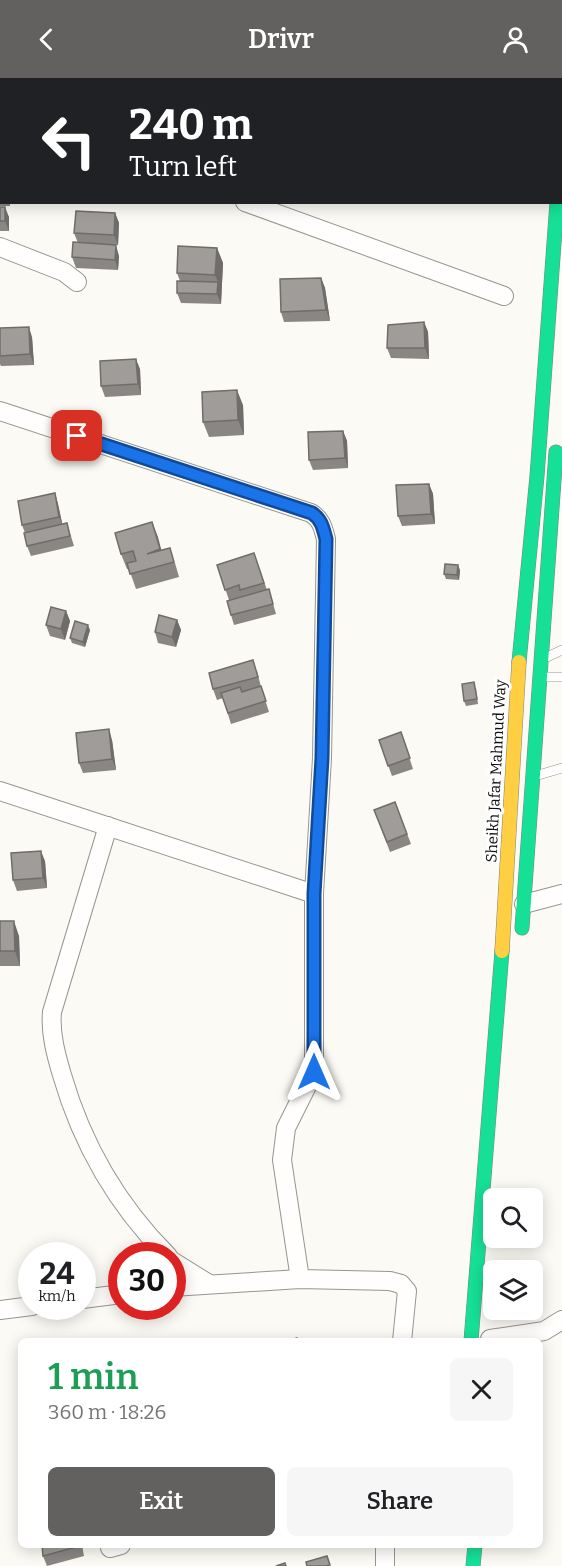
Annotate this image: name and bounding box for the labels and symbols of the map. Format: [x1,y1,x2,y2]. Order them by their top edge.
pin [51,410,102,461]
street label: Sheikh Jafar Mahmud Way [482,679,510,863]
position arrow [282,1040,346,1104]
speed limit sign: 30 [108,1242,186,1320]

